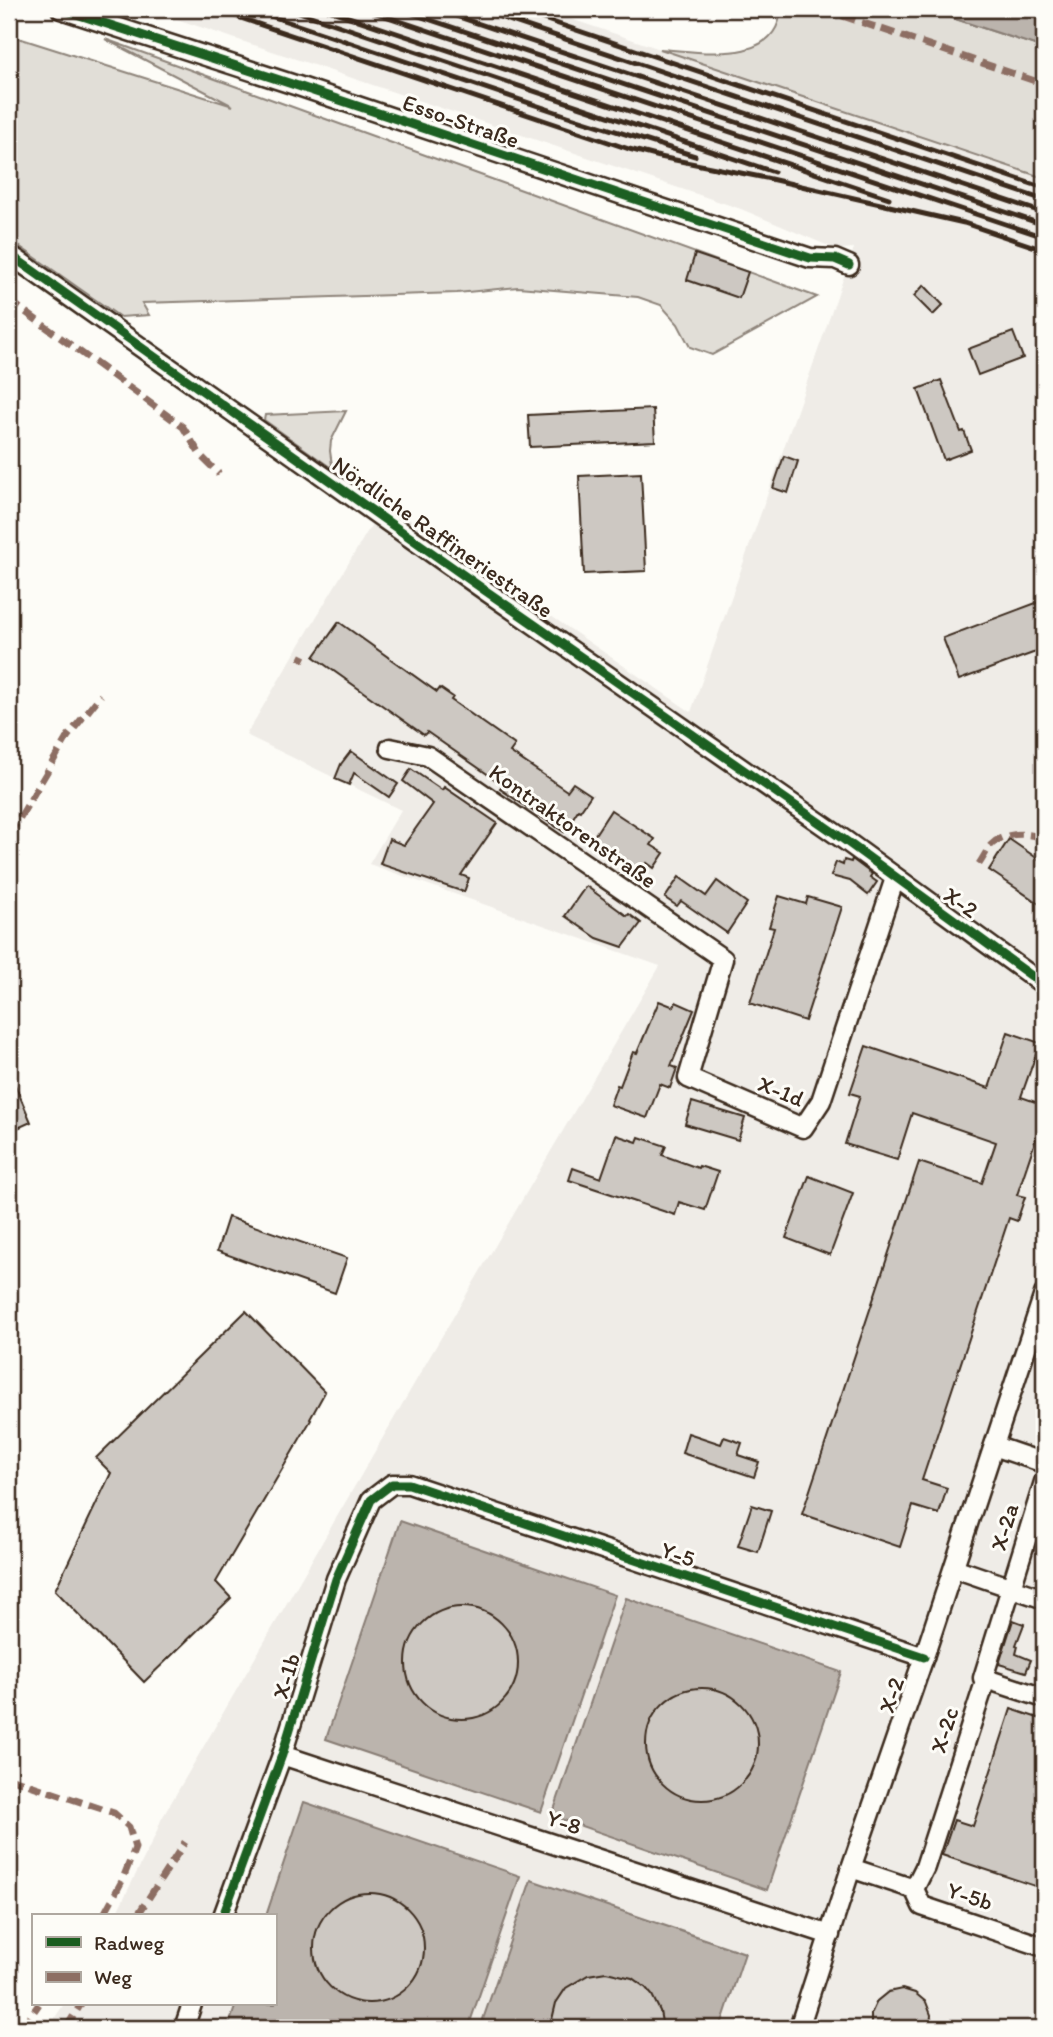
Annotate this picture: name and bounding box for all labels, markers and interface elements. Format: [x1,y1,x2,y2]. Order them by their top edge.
street label: Esso-Straße [399,88,523,154]
street label: Nördliche Raffineriestraße [327,450,559,624]
street label: Kontraktorenstraße [484,758,662,894]
street label: X-2 [938,880,984,924]
street label: X-1d [754,1069,808,1113]
street label: X-2a [984,1500,1024,1554]
street label: Y-5 [657,1535,699,1573]
street label: X-1b [266,1650,306,1702]
street label: X-2 [872,1673,910,1717]
street label: X-2c [923,1703,965,1757]
street label: Y-8 [543,1803,585,1841]
street label: Y-5b [944,1876,996,1916]
legend [32,1914,276,2006]
text: Radweg [94,1930,164,1955]
text: Weg [94,1964,132,1989]

